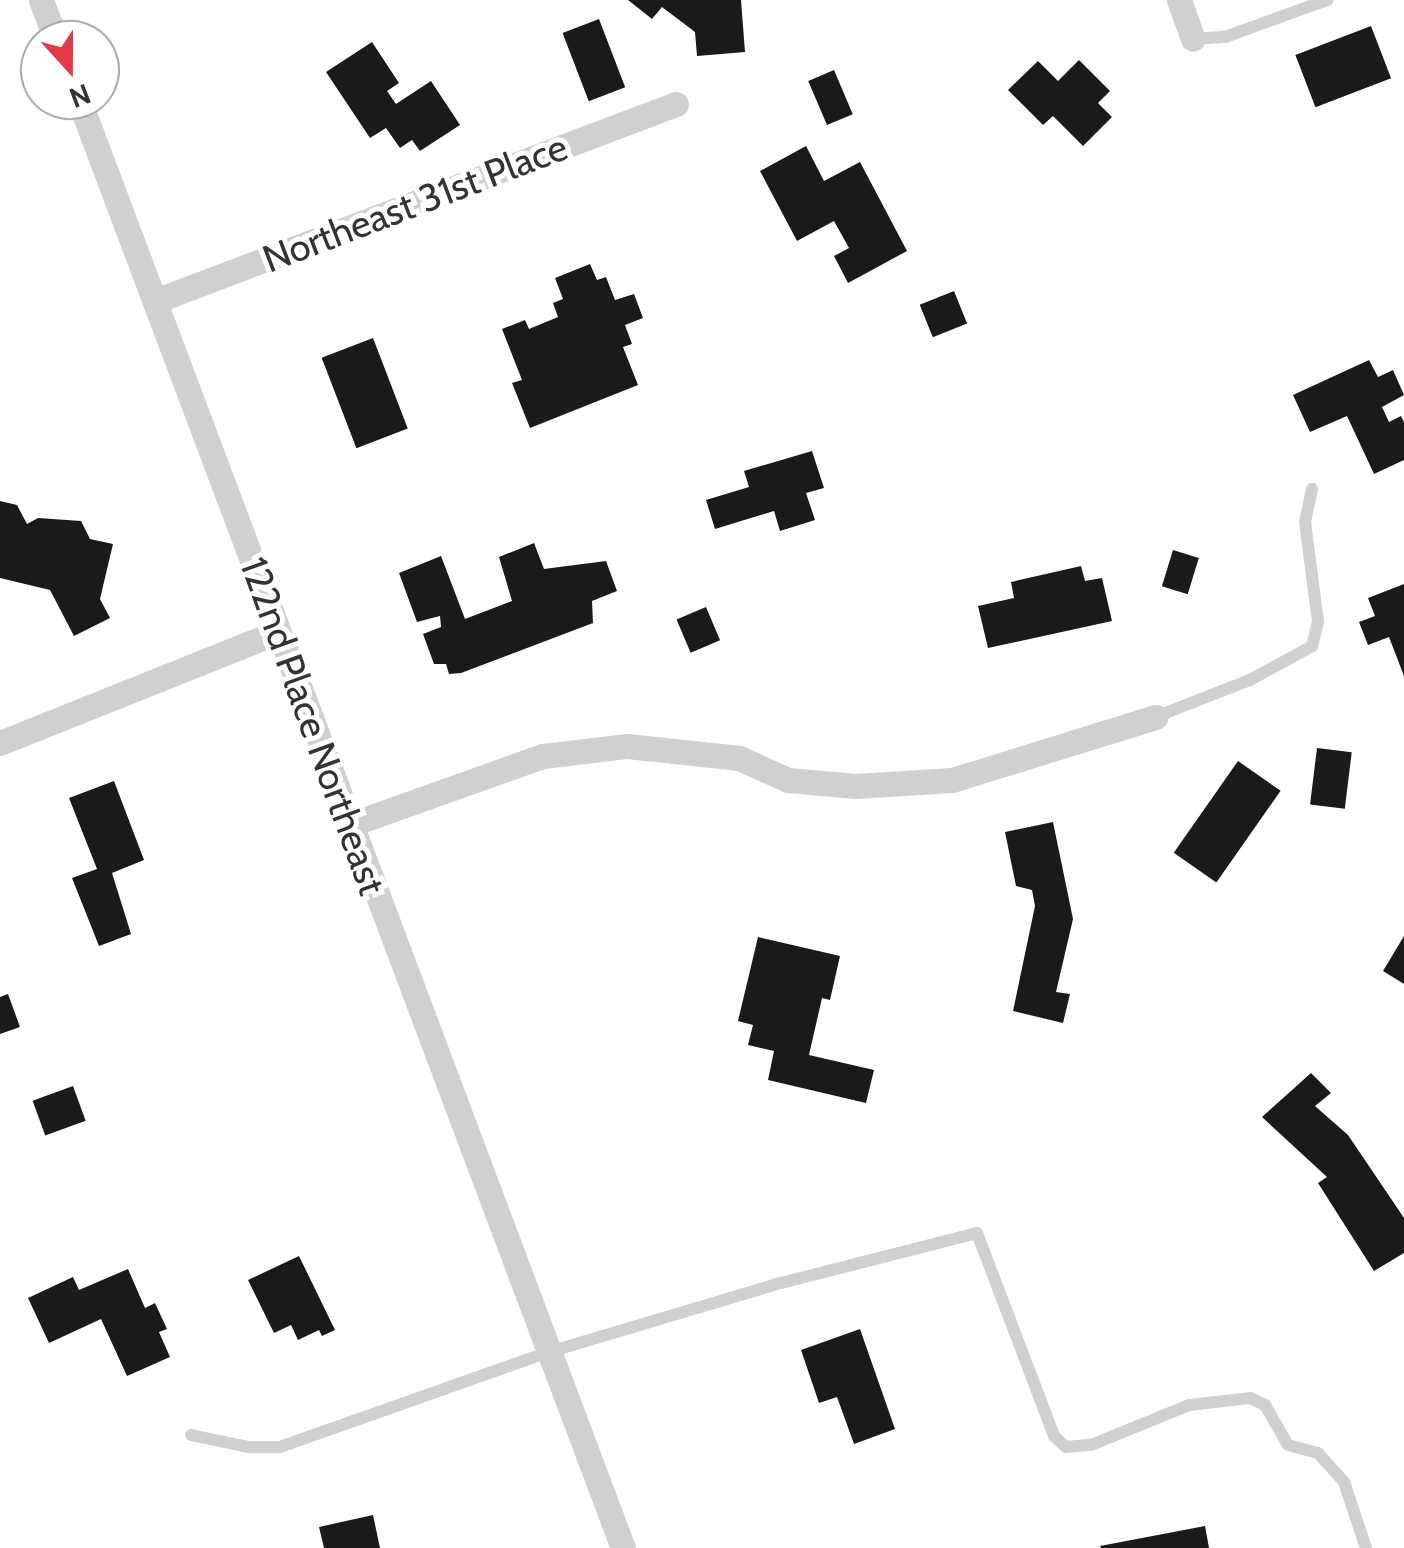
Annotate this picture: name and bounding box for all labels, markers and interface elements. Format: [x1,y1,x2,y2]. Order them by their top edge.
north arrow [20,20,120,120]
text: N [65,77,95,116]
street label: Northeast 31st Place [256,124,574,282]
street label: 122nd Place Northeast [231,551,395,901]

